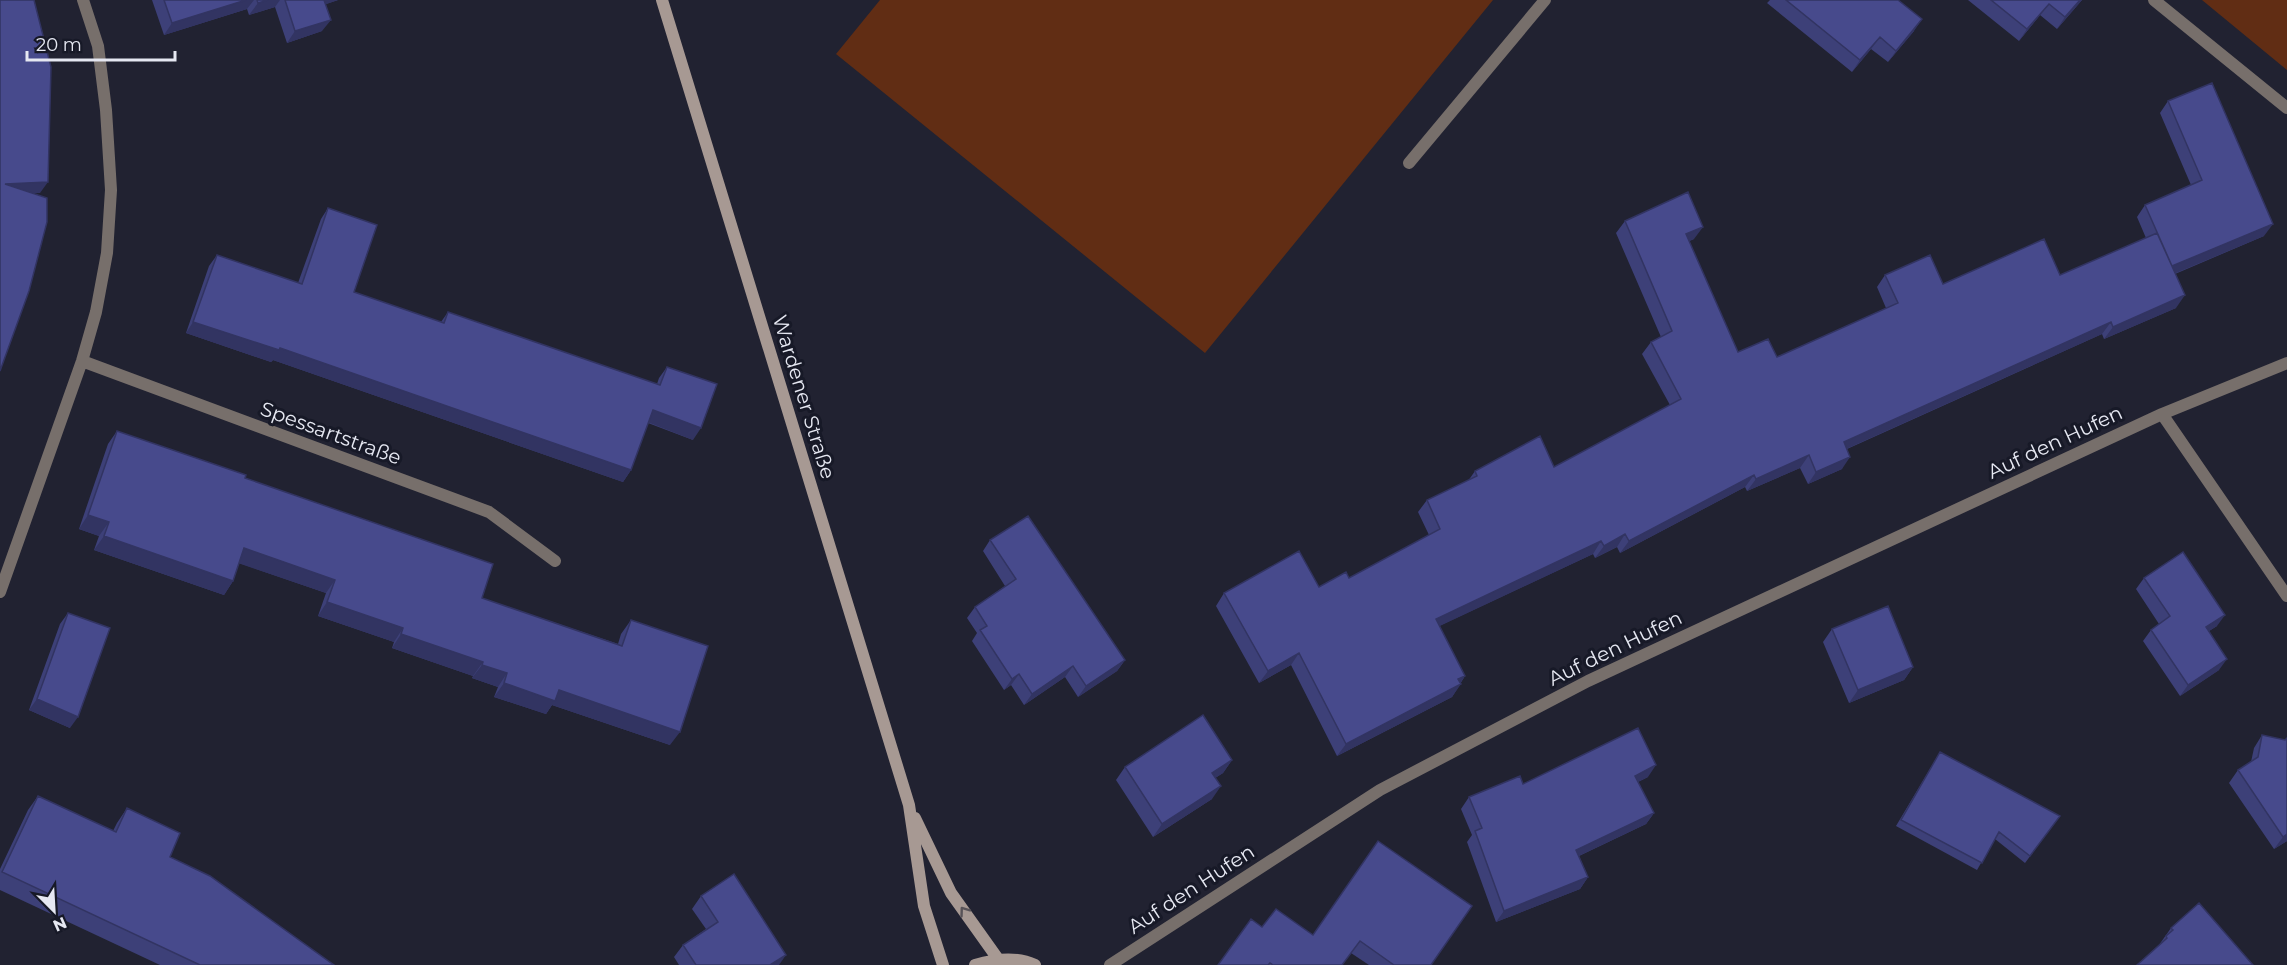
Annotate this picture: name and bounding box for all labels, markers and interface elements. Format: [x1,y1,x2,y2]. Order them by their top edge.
scale bar [27,24,176,62]
text: 20 m [36,34,82,56]
street label: Wardener Straße [768,312,840,482]
street label: Spessartstraße [257,396,405,470]
street label: Auf den Hufen [1984,400,2126,484]
street label: Auf den Hufen [1544,605,1686,691]
street label: Auf den Hufen [1123,839,1259,939]
north arrow [24,881,84,941]
one-way arrow [960,907,971,918]
text: N [50,913,70,936]

